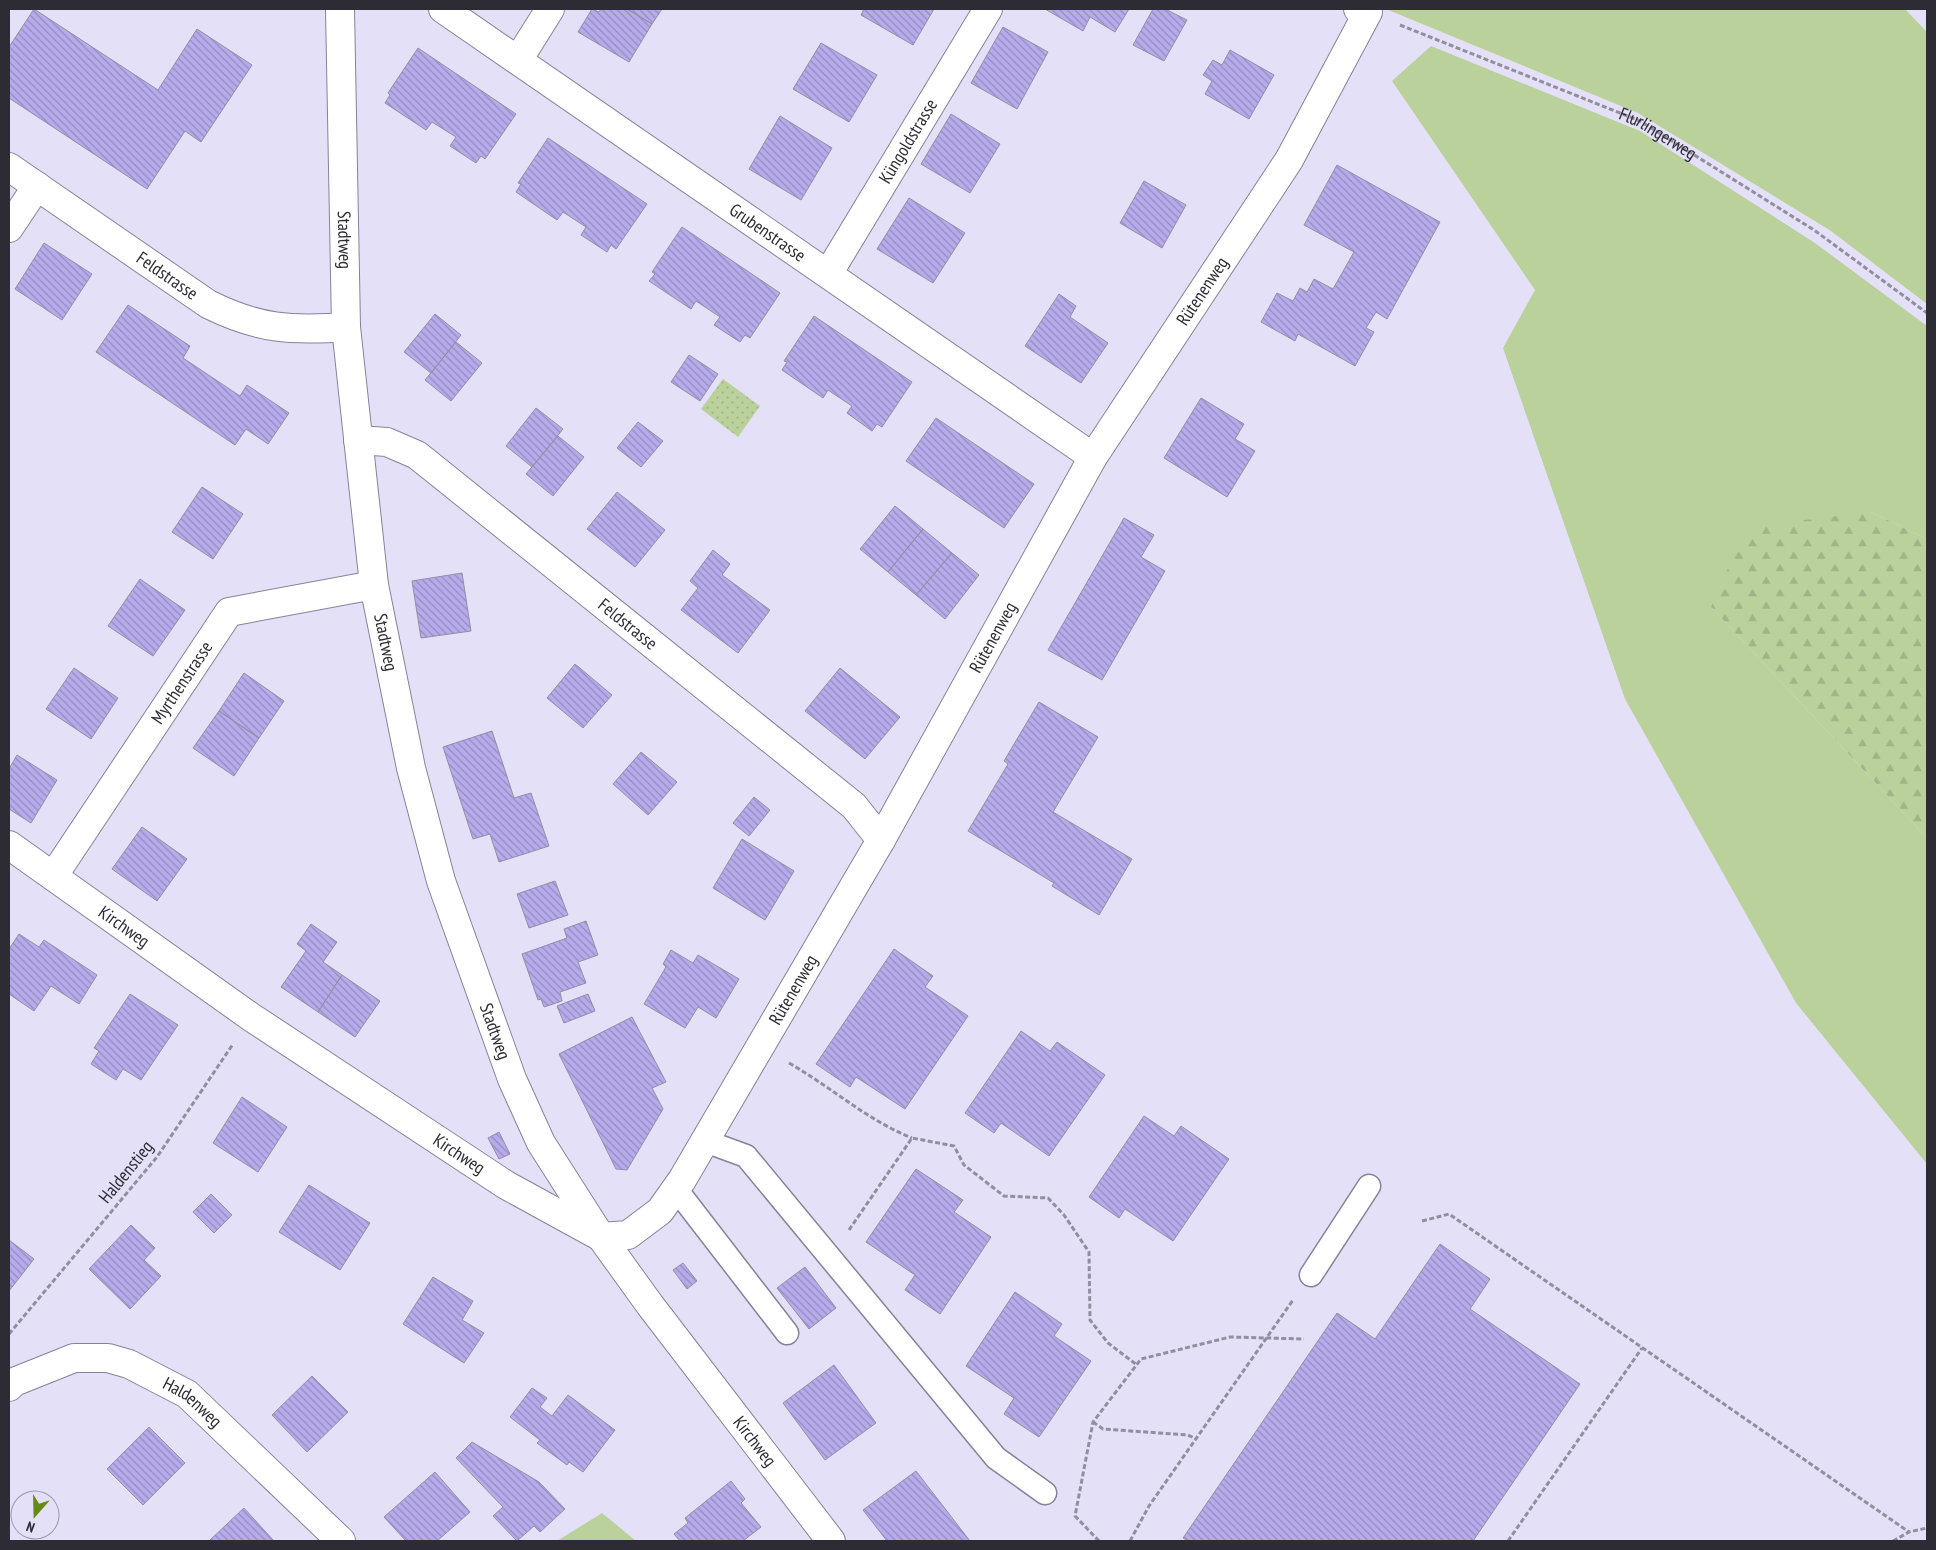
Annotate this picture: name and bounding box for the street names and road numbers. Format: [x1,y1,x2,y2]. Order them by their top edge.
street label: Küngoldstrasse [873,94,942,188]
street label: Flurlingerweg [1616,102,1701,165]
street label: Grubenstrasse [725,198,810,267]
street label: Stadtweg [333,211,357,269]
street label: Feldstrasse [132,246,203,305]
street label: Rütenenweg [1171,252,1233,330]
street label: Feldstrasse [594,593,662,655]
street label: Rütenenweg [964,598,1021,677]
street label: Stadtweg [369,611,403,673]
street label: Myrthenstrasse [146,637,217,728]
street label: Kirchweg [94,900,154,952]
street label: Rütenenweg [763,950,822,1029]
street label: Stadtweg [475,1000,516,1063]
street label: Kirchweg [429,1128,490,1179]
street label: Haldenstieg [93,1136,158,1208]
street label: Haldenweg [159,1372,227,1432]
street label: Kirchweg [728,1411,782,1471]

